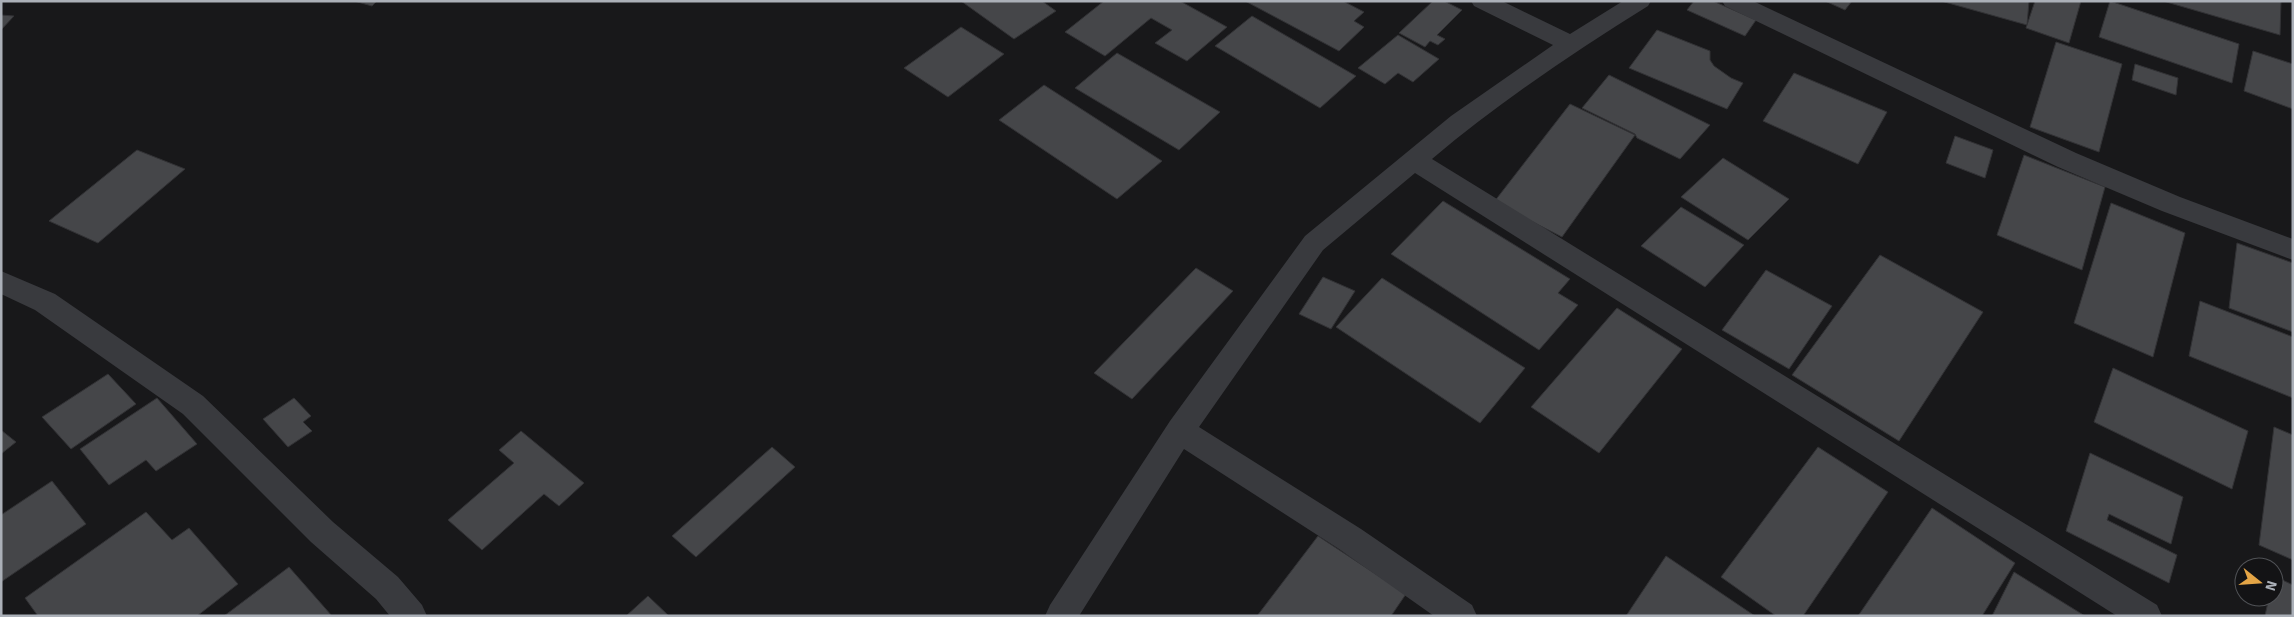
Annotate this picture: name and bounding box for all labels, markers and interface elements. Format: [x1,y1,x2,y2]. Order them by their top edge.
north arrow [2234,557,2284,607]
text: N [2261,579,2281,593]

